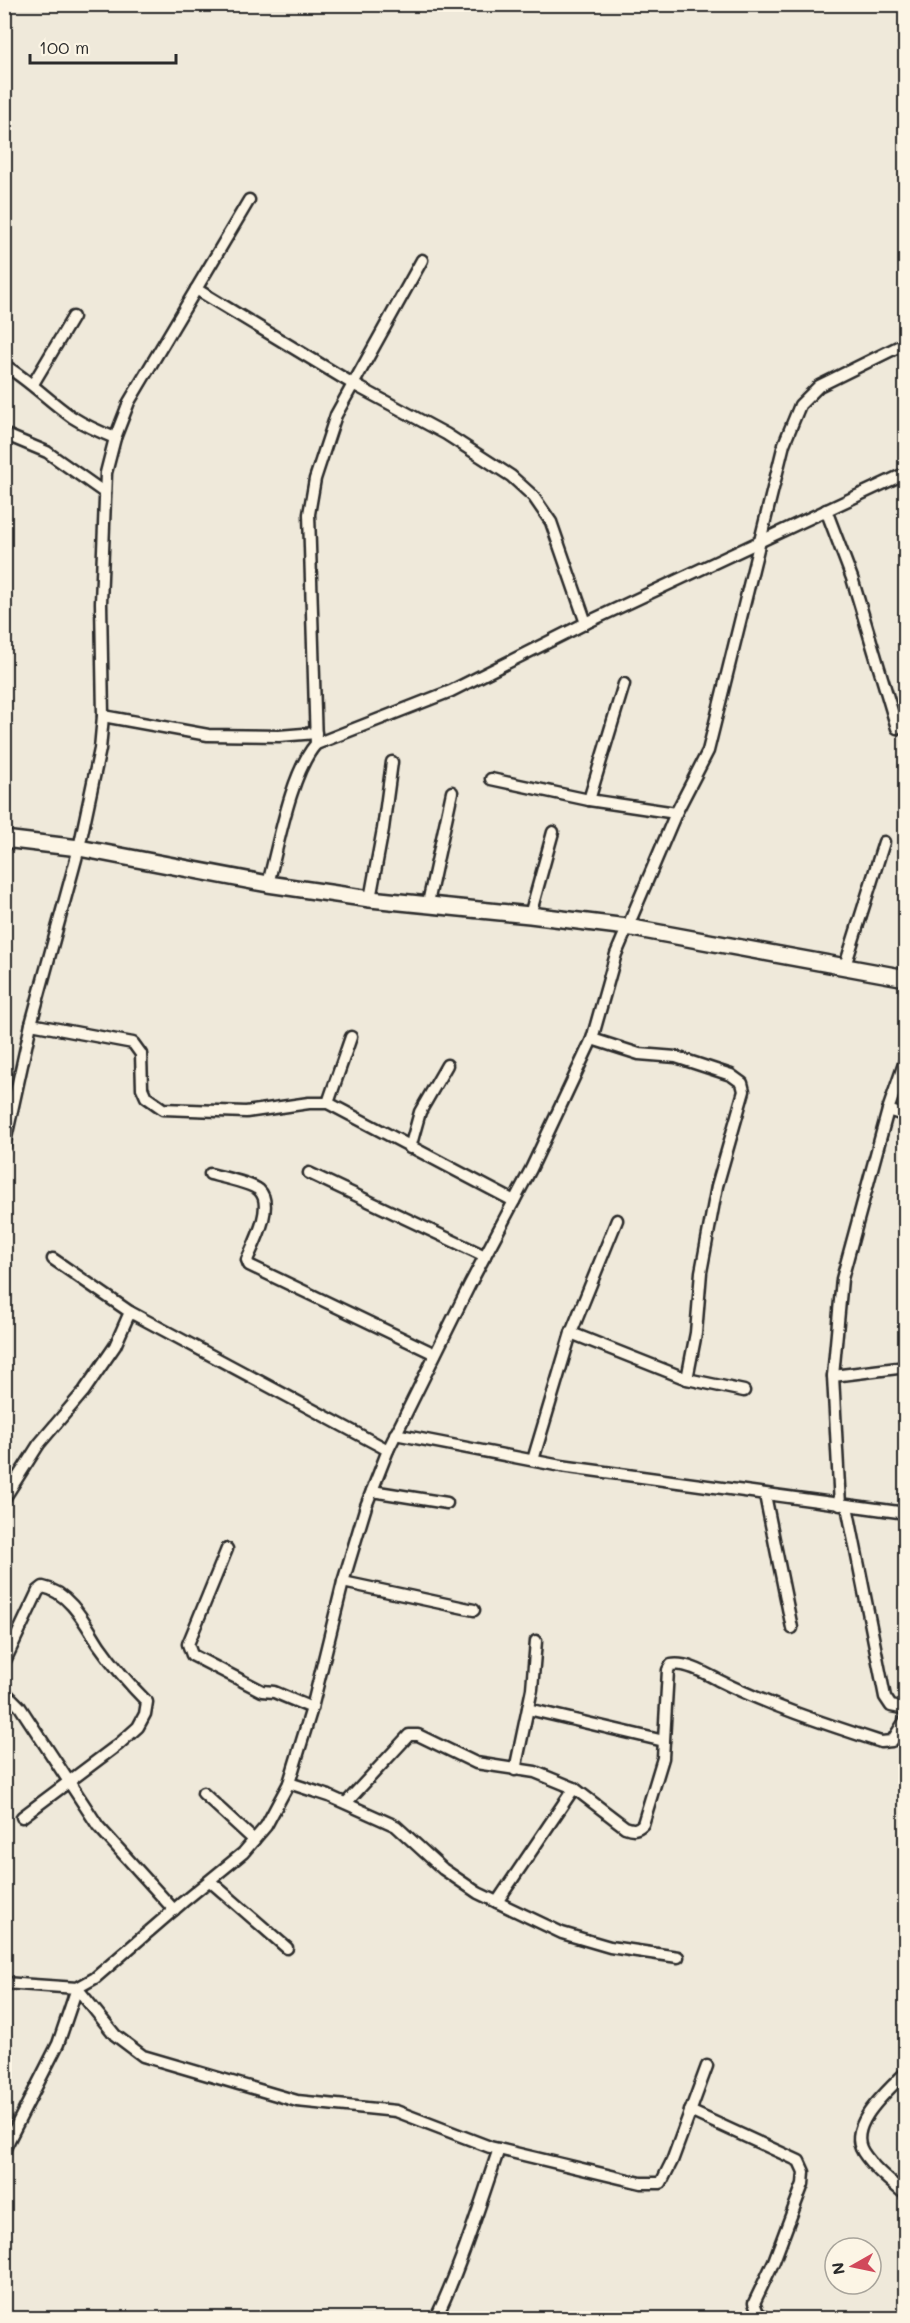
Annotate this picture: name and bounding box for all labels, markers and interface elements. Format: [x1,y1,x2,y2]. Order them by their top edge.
scale bar [30,27,176,65]
text: 100 m [39,35,89,59]
north arrow [823,2236,883,2296]
text: N [826,2261,849,2276]

